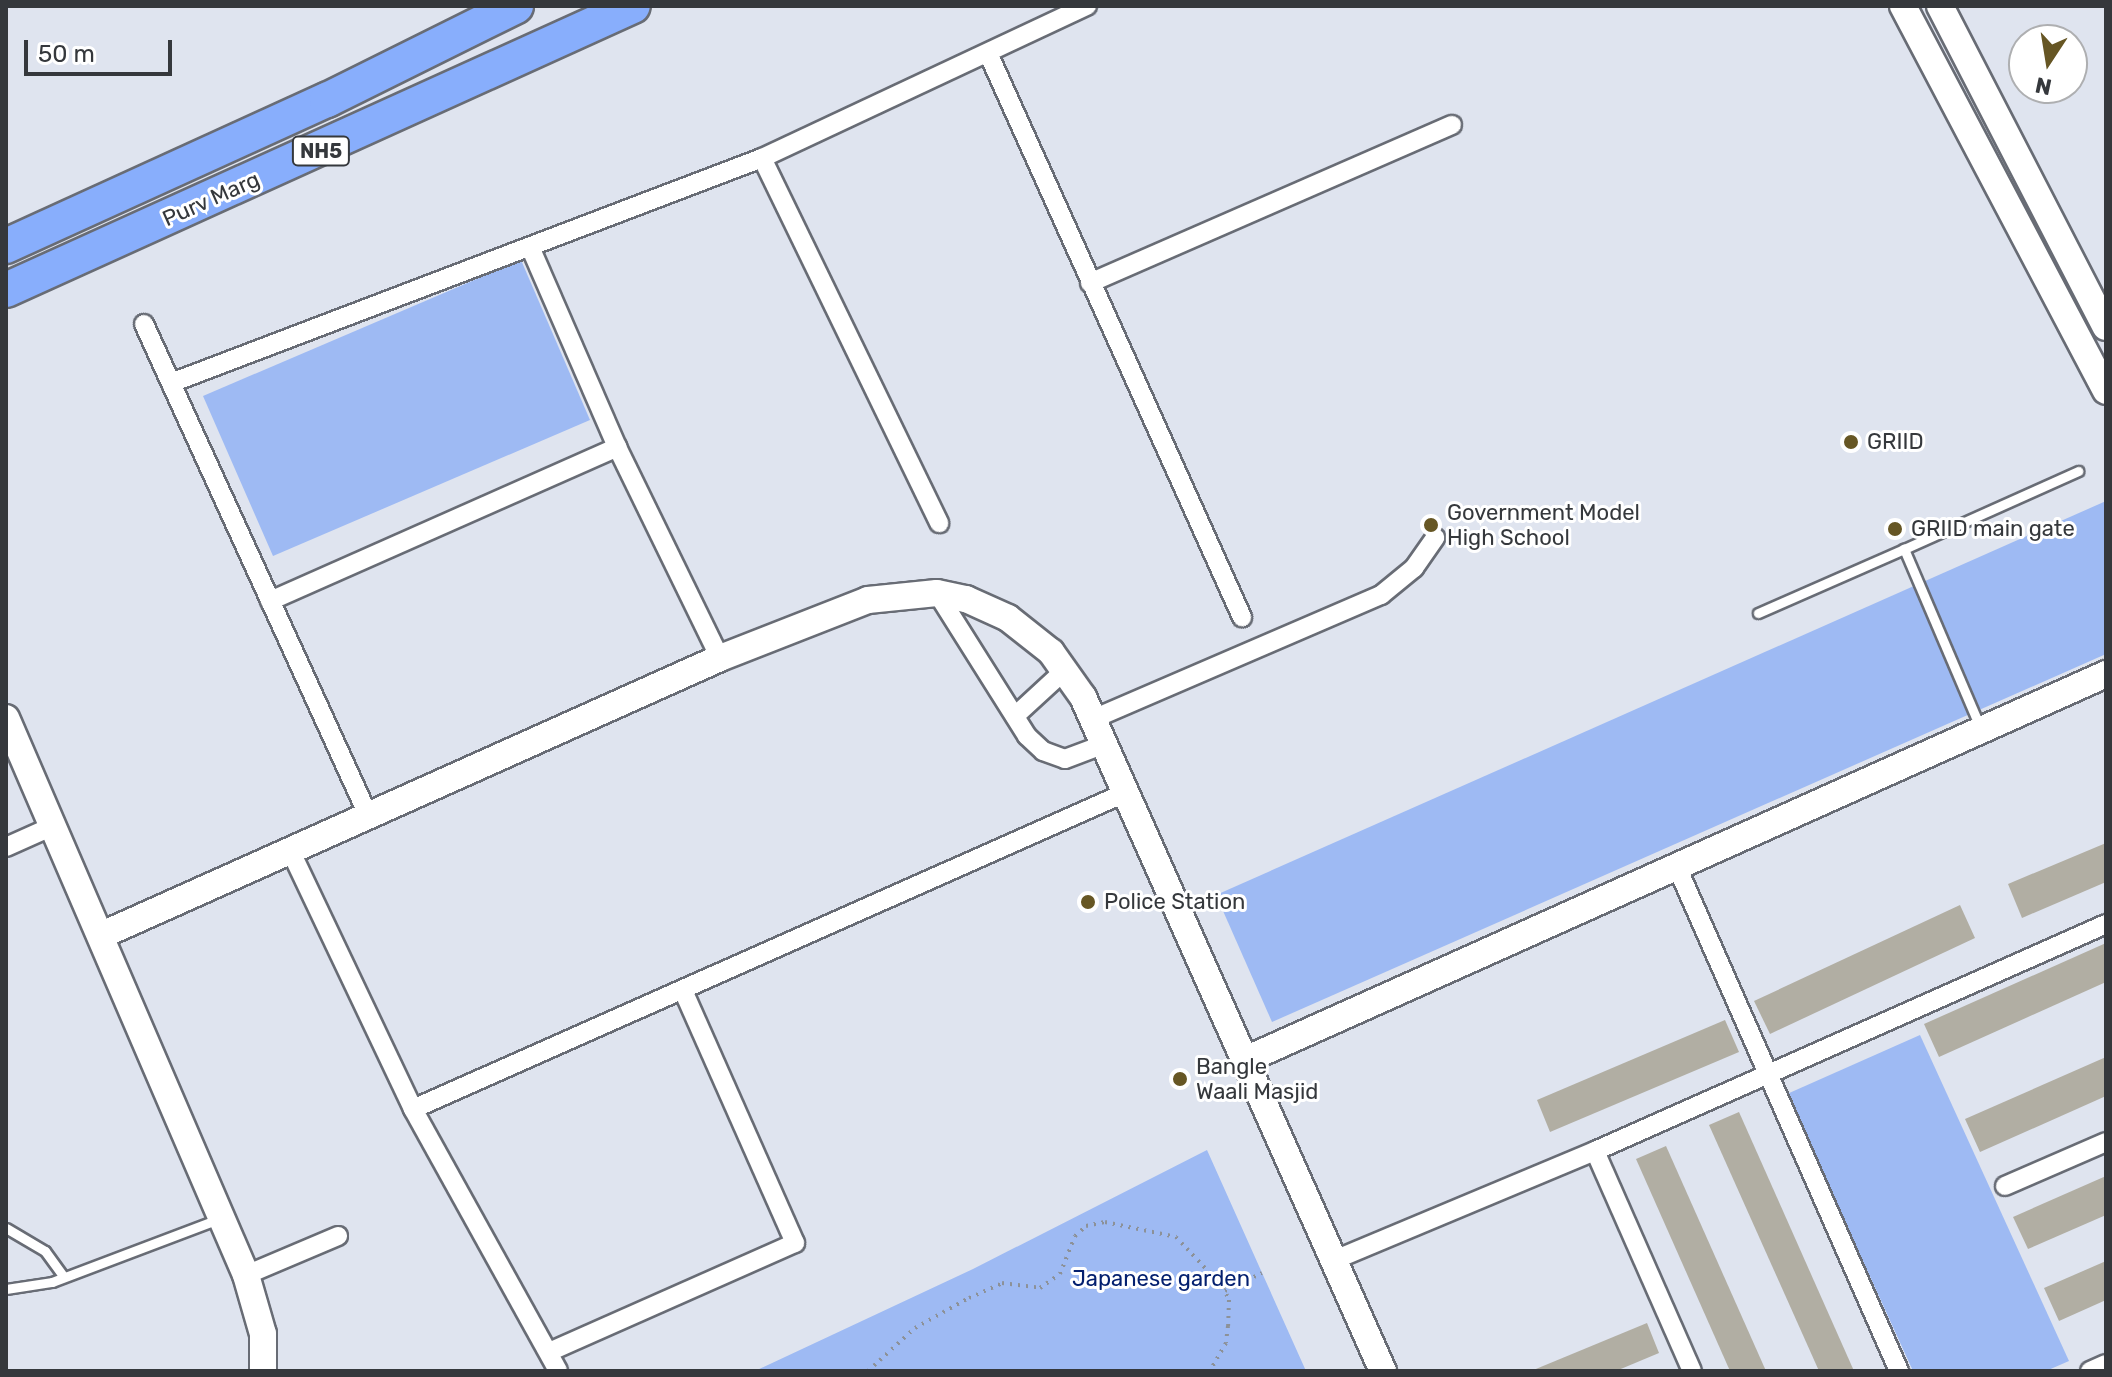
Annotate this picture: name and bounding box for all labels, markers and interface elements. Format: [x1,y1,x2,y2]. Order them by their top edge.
scale bar [28,24,176,74]
north arrow [2008,24,2088,104]
text: 50 m [38,40,95,68]
text: N [2033,71,2054,101]
road number: NH5 [291,135,351,167]
street label: Purv Marg [158,166,264,232]
place label: GRIID [1867,429,1924,455]
marker: GRIID [1842,433,1860,451]
place label: Government Model High School [1447,499,1640,550]
marker: Government Model High School [1422,516,1440,534]
place label: GRIID main gate [1911,516,2075,542]
marker: GRIID main gate [1886,520,1904,538]
place label: Police Station [1104,889,1245,915]
marker: Police Station [1079,893,1097,911]
place label: Bangle Waali Masjid [1196,1053,1318,1104]
marker: Bangle Waali Masjid [1171,1070,1189,1088]
park label: Japanese garden [1072,1266,1250,1292]

